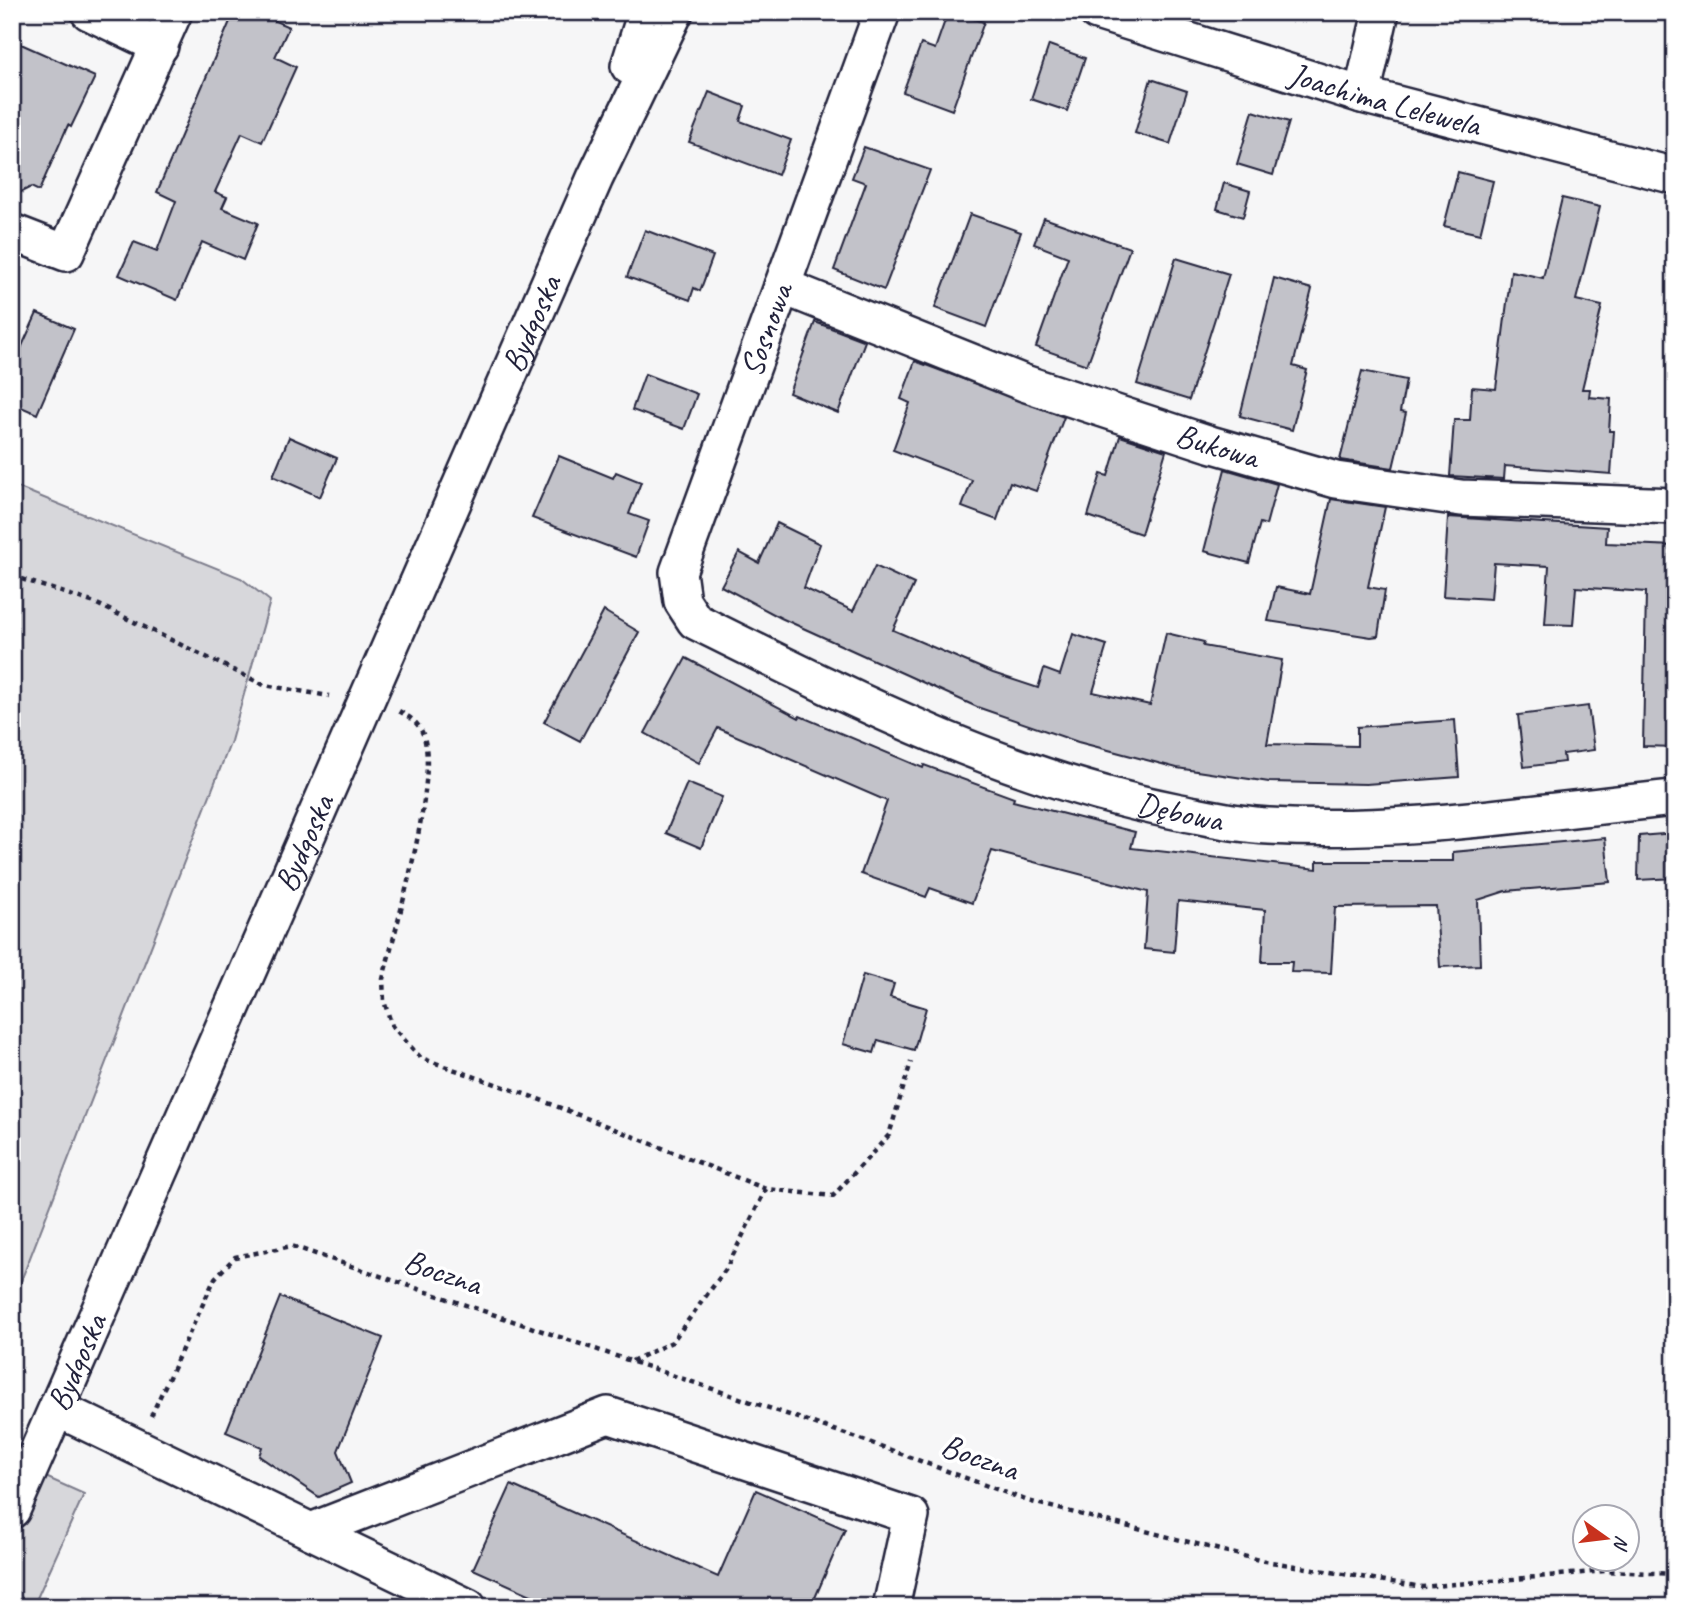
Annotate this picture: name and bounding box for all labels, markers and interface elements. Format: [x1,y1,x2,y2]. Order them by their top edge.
street label: Joachima Lelewela [1282,52,1486,146]
street label: Bydgoska [492,267,572,378]
street label: Sosnowa [730,276,803,382]
street label: Bukowa [1171,413,1266,478]
street label: Dębowa [1133,782,1228,841]
street label: Bydgoska [264,787,344,898]
street label: Boczna [399,1239,489,1305]
street label: Bydgoska [37,1306,117,1417]
street label: Boczna [936,1424,1026,1491]
north arrow [1572,1504,1642,1574]
text: N [1608,1533,1635,1554]

